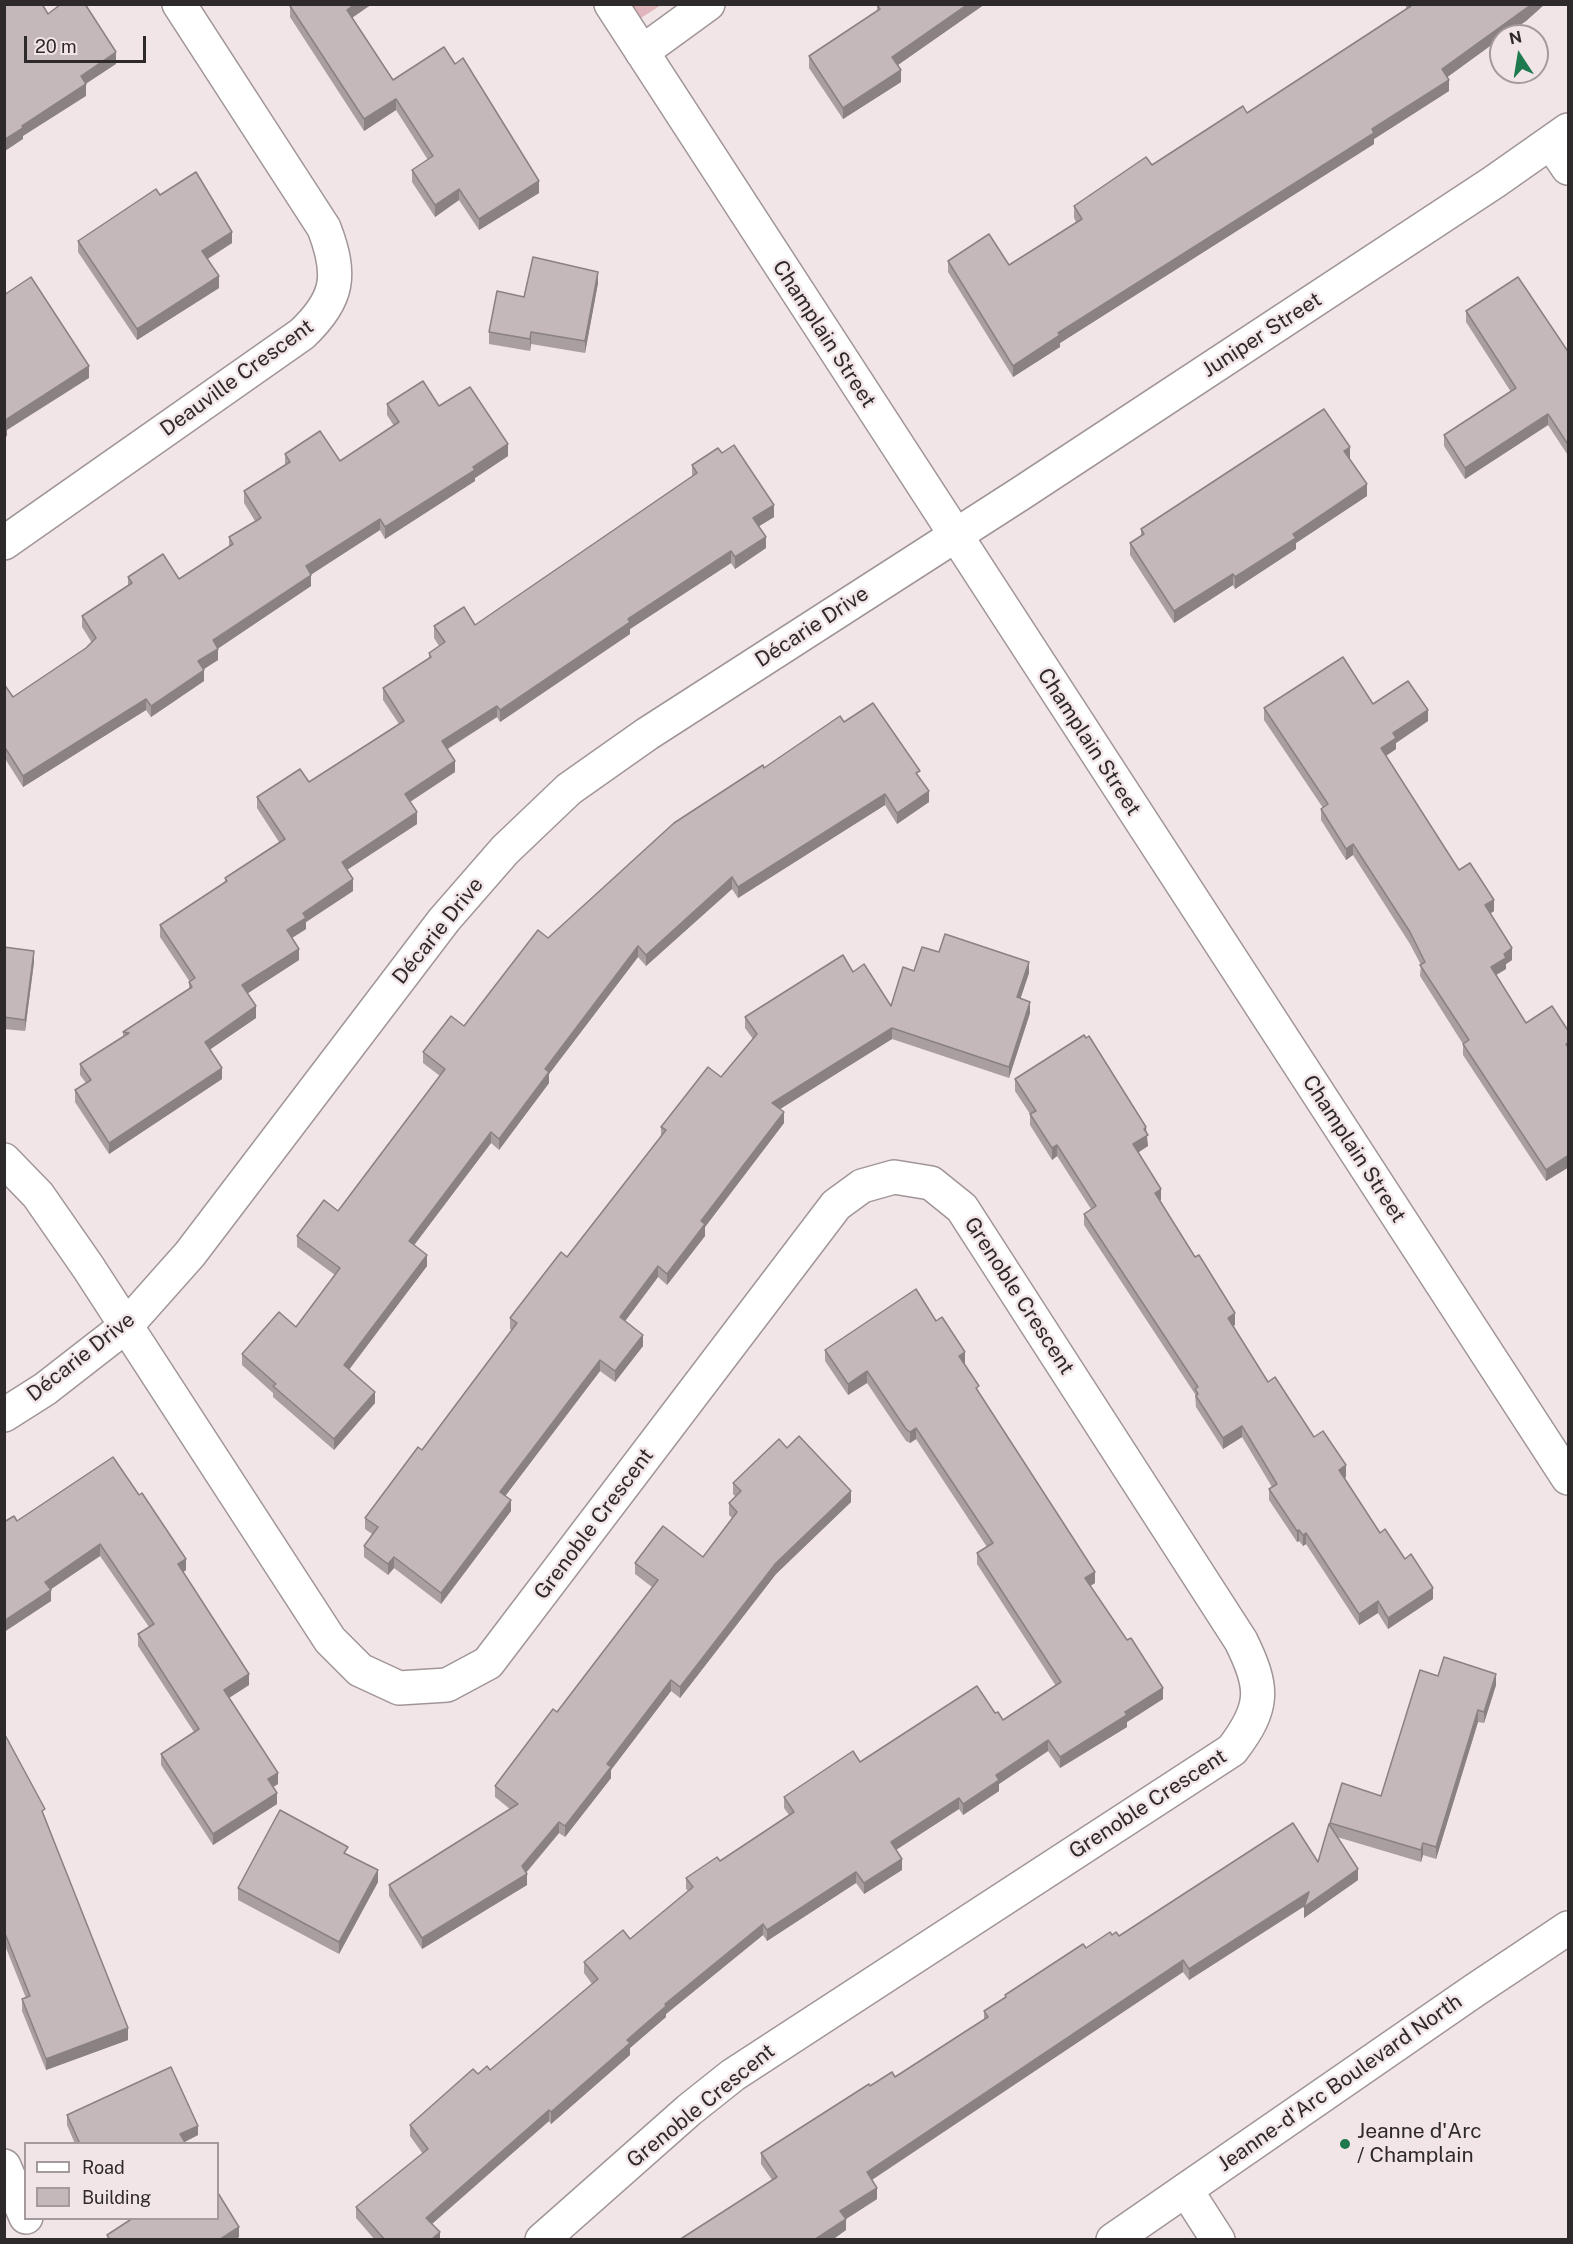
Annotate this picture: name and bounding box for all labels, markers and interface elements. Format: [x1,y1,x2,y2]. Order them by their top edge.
scale bar [27,24,148,62]
north arrow [1489,24,1549,84]
text: N [1507,27,1524,48]
text: 20 m [35,36,77,57]
street label: Champlain Street [767,256,881,412]
street label: Juniper Street [1198,287,1326,383]
street label: Deauville Crescent [156,314,318,442]
street label: Décarie Drive [751,581,873,673]
street label: Champlain Street [1032,664,1146,820]
street label: Décarie Drive [387,873,489,989]
street label: Champlain Street [1297,1071,1411,1227]
street label: Grenoble Crescent [959,1213,1079,1379]
street label: Décarie Drive [22,1307,140,1407]
street label: Grenoble Crescent [529,1443,659,1605]
street label: Grenoble Crescent [1065,1744,1231,1864]
street label: Jeanne-d'Arc Boulevard North [1213,1989,1467,2177]
street label: Grenoble Crescent [622,2039,780,2173]
place label: Jeanne d'Arc / Champlain [1357,2119,1482,2169]
marker: Jeanne d'Arc / Champlain [1338,2137,1352,2151]
legend [24,2142,219,2220]
text: Road [82,2157,125,2178]
text: Building [82,2187,151,2208]

